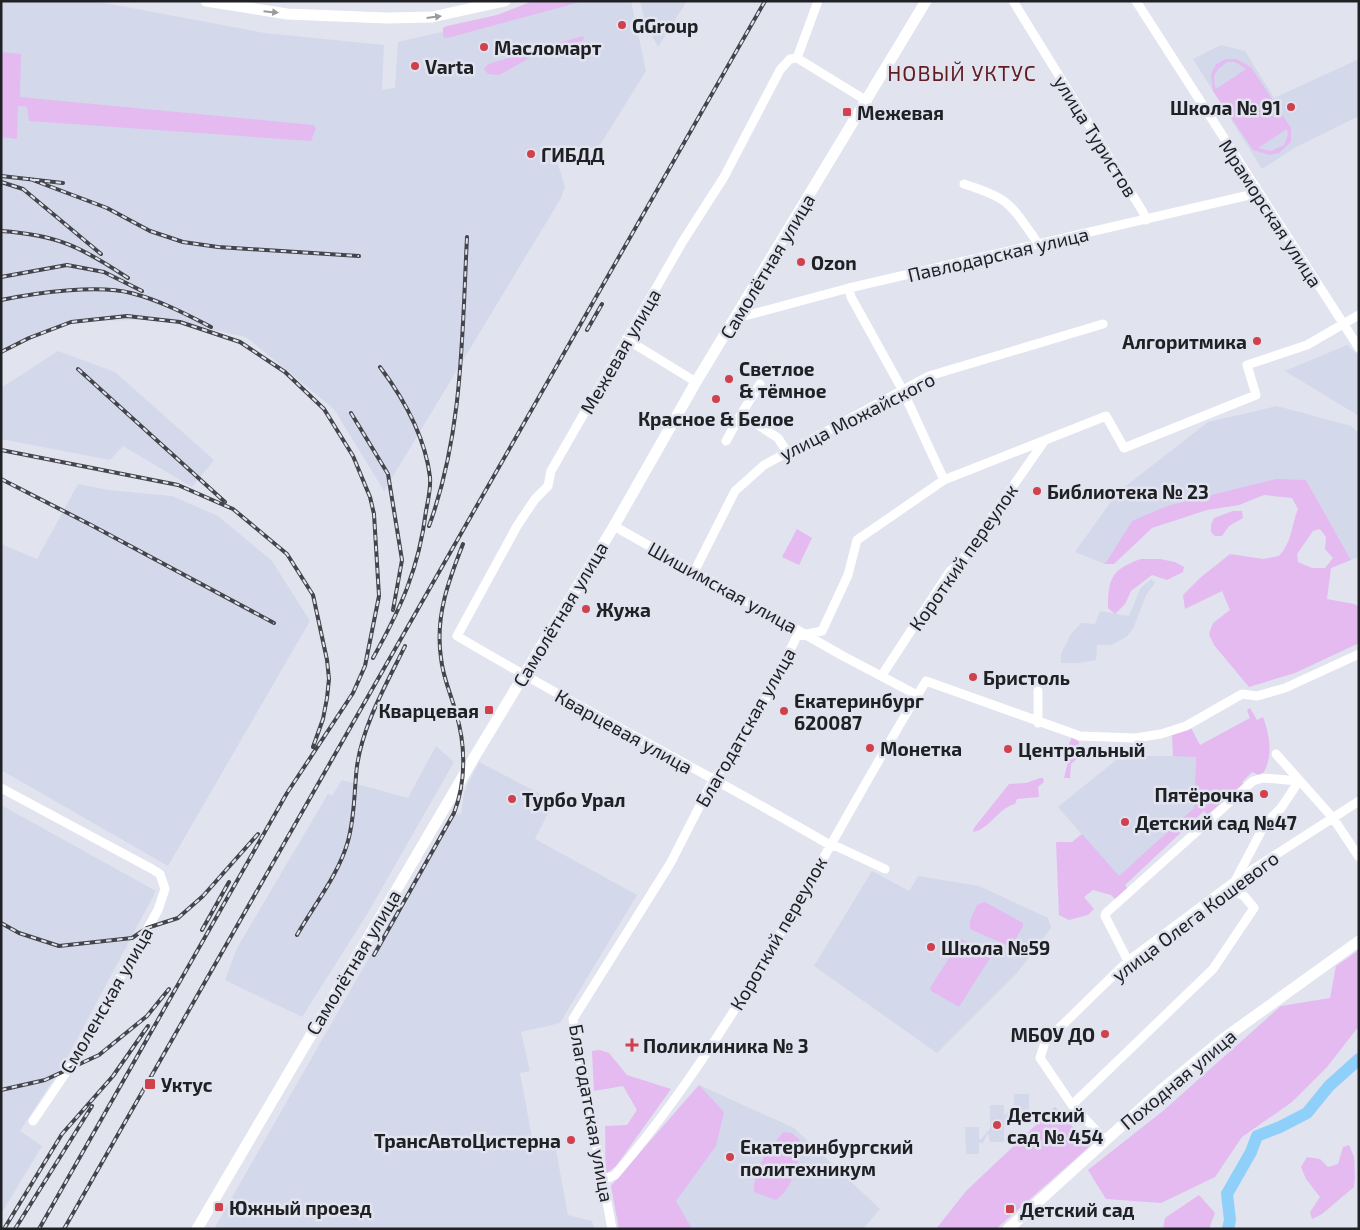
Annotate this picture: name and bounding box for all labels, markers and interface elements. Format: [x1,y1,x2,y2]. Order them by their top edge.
one-way arrow [264,8,280,16]
one-way arrow [426,13,442,21]
place label: GGroup [632,14,698,37]
marker: GGroup [616,19,628,31]
place label: Масломарт [494,36,602,59]
marker: Масломарт [478,41,490,53]
place label: Varta [425,55,474,78]
marker: Varta [409,60,421,72]
district label: НОВЫЙ УКТУС [887,60,1037,85]
street label: улица Туристов [1049,71,1143,202]
place label: Школа № 91 [1170,96,1281,119]
place label: Межевая [857,101,944,124]
marker: Школа № 91 [1285,101,1297,113]
marker: Межевая [841,106,853,118]
street label: Мраморская улица [1214,135,1327,292]
place label: ГИБДД [541,143,605,166]
marker: ГИБДД [525,148,537,160]
street label: Самолётная улица [715,189,820,343]
street label: Павлодарская улица [905,222,1091,287]
place label: Ozon [811,251,857,274]
marker: Ozon [795,256,807,268]
street label: Межевая улица [575,284,666,418]
place label: Алгоритмика [1122,330,1247,353]
marker: Алгоритмика [1251,335,1263,347]
place label: Светлое & тёмное [739,357,827,402]
street label: улица Можайского [776,367,939,466]
marker: Светлое & тёмное [723,373,735,385]
marker: Красное & Белое [710,393,722,405]
place label: Красное & Белое [638,407,794,430]
street label: Короткий переулок [904,479,1023,635]
place label: Библиотека № 23 [1047,480,1209,503]
marker: Библиотека № 23 [1031,485,1043,497]
street label: Шишимская улица [644,536,802,638]
street label: Самолётная улица [508,537,613,691]
place label: Жужа [596,598,651,621]
marker: Жужа [580,603,592,615]
street label: Благодатская улица [690,643,801,811]
place label: Бристоль [983,666,1070,689]
marker: Бристоль [967,671,979,683]
street label: Кварцевая улица [551,684,697,779]
place label: Екатеринбург 620087 [794,689,924,734]
place label: Кварцевая [378,699,479,722]
marker: Кварцевая [483,704,495,716]
marker: Екатеринбург 620087 [778,705,790,717]
place label: Монетка [880,737,962,760]
place label: Центральный [1018,738,1145,761]
marker: Монетка [864,742,876,754]
marker: Центральный [1002,743,1014,755]
place label: Пятёрочка [1155,783,1254,806]
place label: Турбо Урал [522,788,626,811]
marker: Пятёрочка [1258,788,1270,800]
marker: Турбо Урал [506,793,518,805]
place label: Детский сад №47 [1135,811,1297,834]
marker: Детский сад №47 [1119,816,1131,828]
street label: улица Олега Кошевого [1107,846,1284,987]
street label: Короткий переулок [725,852,832,1014]
street label: Самолётная улица [301,885,406,1039]
street label: Смоленская улица [55,923,158,1078]
place label: Школа №59 [941,936,1050,959]
marker: Школа №59 [925,941,937,953]
street label: Благодатская улица [564,1022,619,1204]
place label: МБОУ ДО [1010,1023,1095,1046]
street label: Походная улица [1115,1024,1241,1135]
marker: МБОУ ДО [1099,1028,1111,1040]
place label: Поликлиника № 3 [643,1034,808,1057]
marker: Поликлиника № 3 [625,1038,639,1052]
place label: Уктус [161,1073,213,1096]
marker: Уктус [143,1077,157,1091]
place label: Детский сад № 454 [1007,1103,1104,1148]
marker: Детский сад № 454 [991,1119,1003,1131]
place label: ТрансАвтоЦистерна [374,1129,561,1152]
marker: ТрансАвтоЦистерна [565,1134,577,1146]
place label: Екатеринбургский политехникум [740,1135,913,1180]
marker: Екатеринбургский политехникум [724,1151,736,1163]
place label: Южный проезд [229,1196,372,1219]
place label: Детский сад [1020,1198,1135,1221]
marker: Южный проезд [213,1201,225,1213]
marker: Детский сад [1004,1203,1016,1215]

